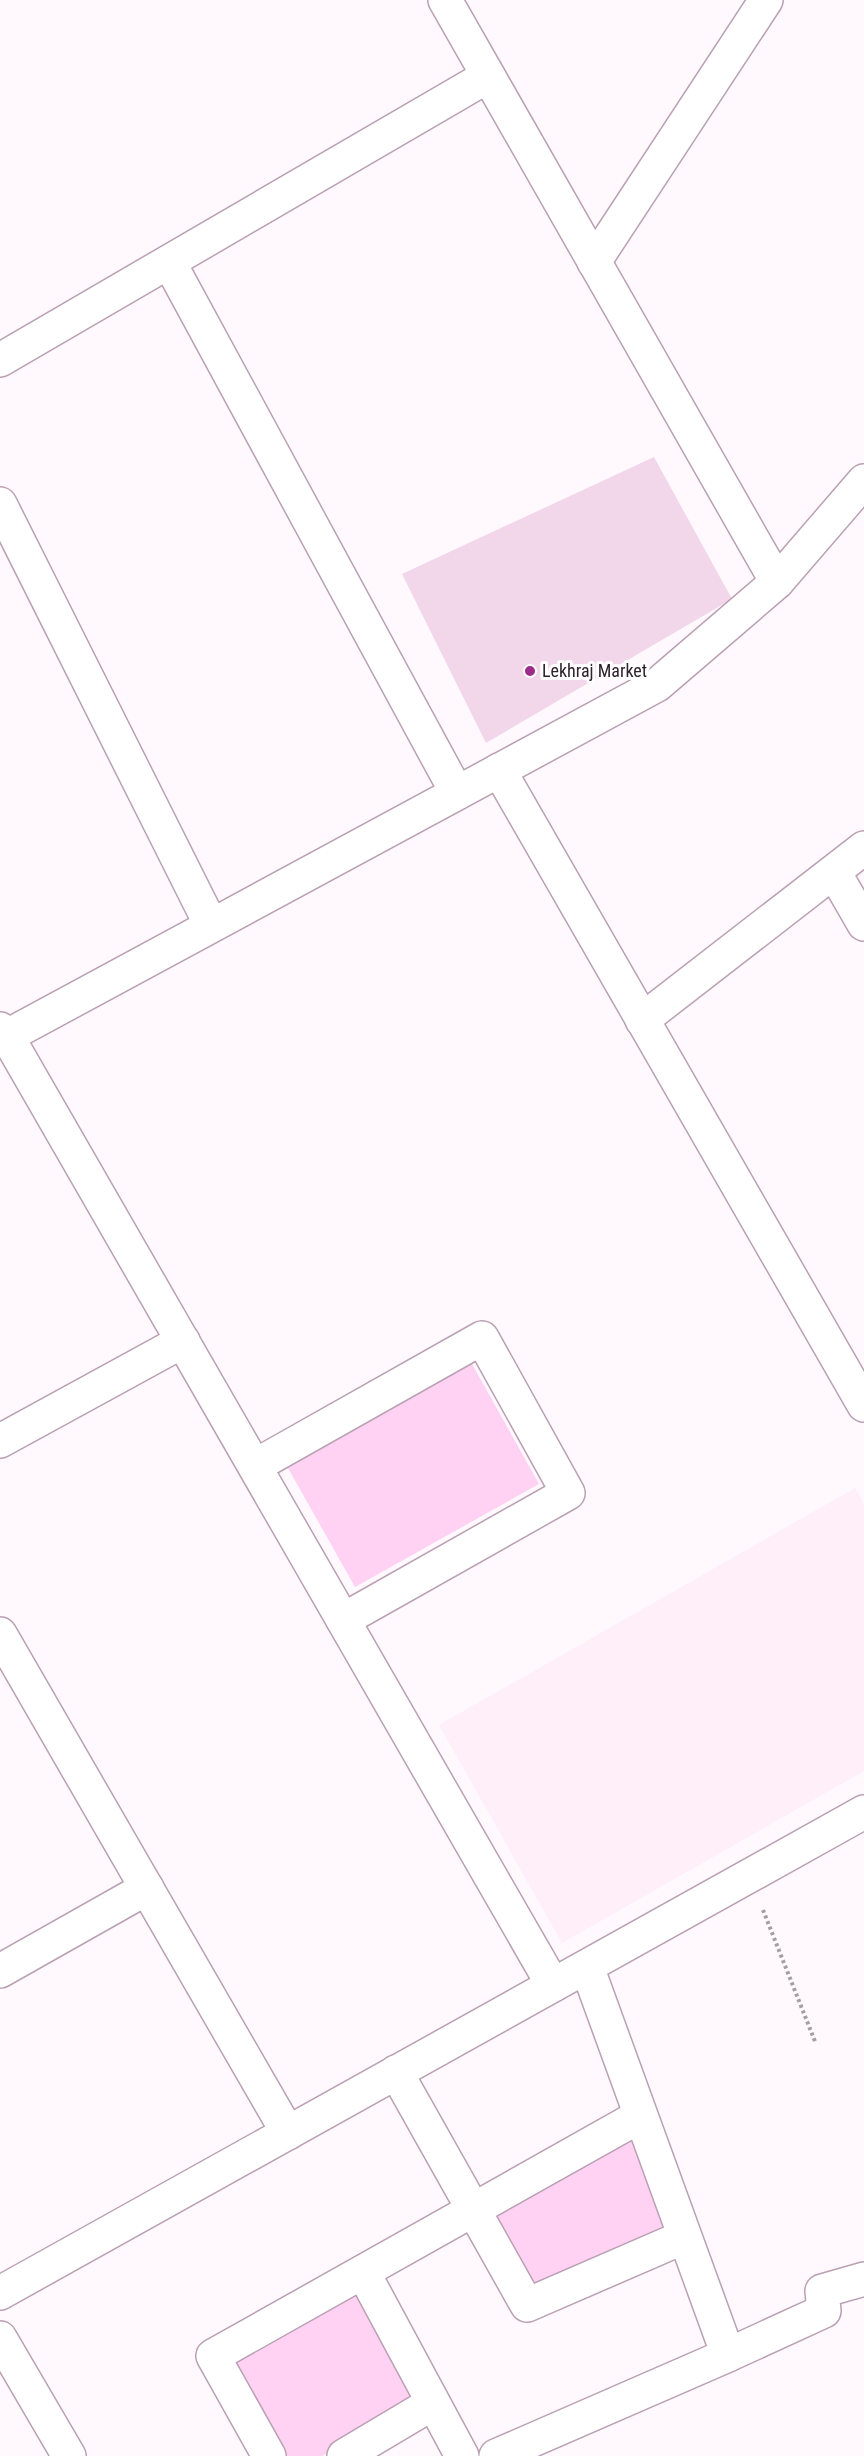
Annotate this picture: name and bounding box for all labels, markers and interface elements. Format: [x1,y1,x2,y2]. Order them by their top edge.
place label: Lekhraj Market [542,660,647,681]
marker: Lekhraj Market [523,664,537,678]

